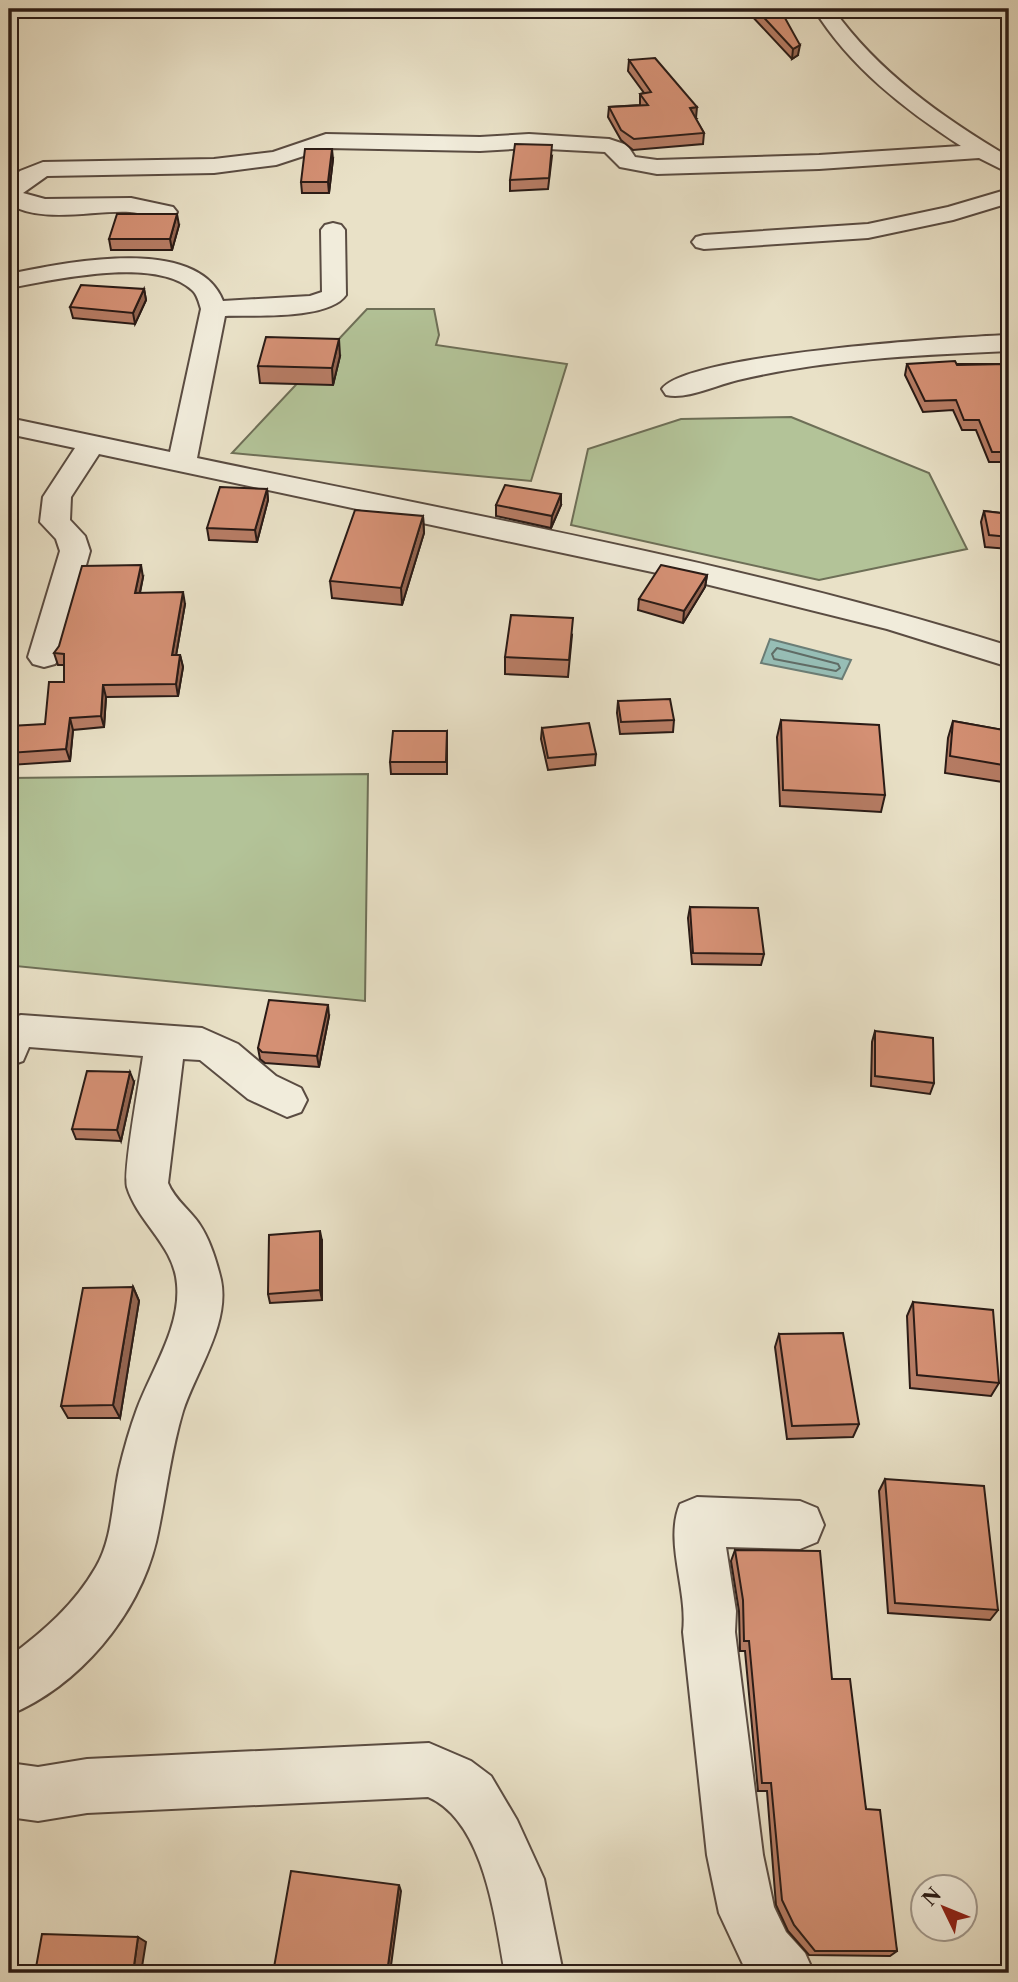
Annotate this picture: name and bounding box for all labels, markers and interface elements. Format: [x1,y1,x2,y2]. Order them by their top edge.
north arrow [909,1874,979,1944]
text: N [918,1883,946,1911]

